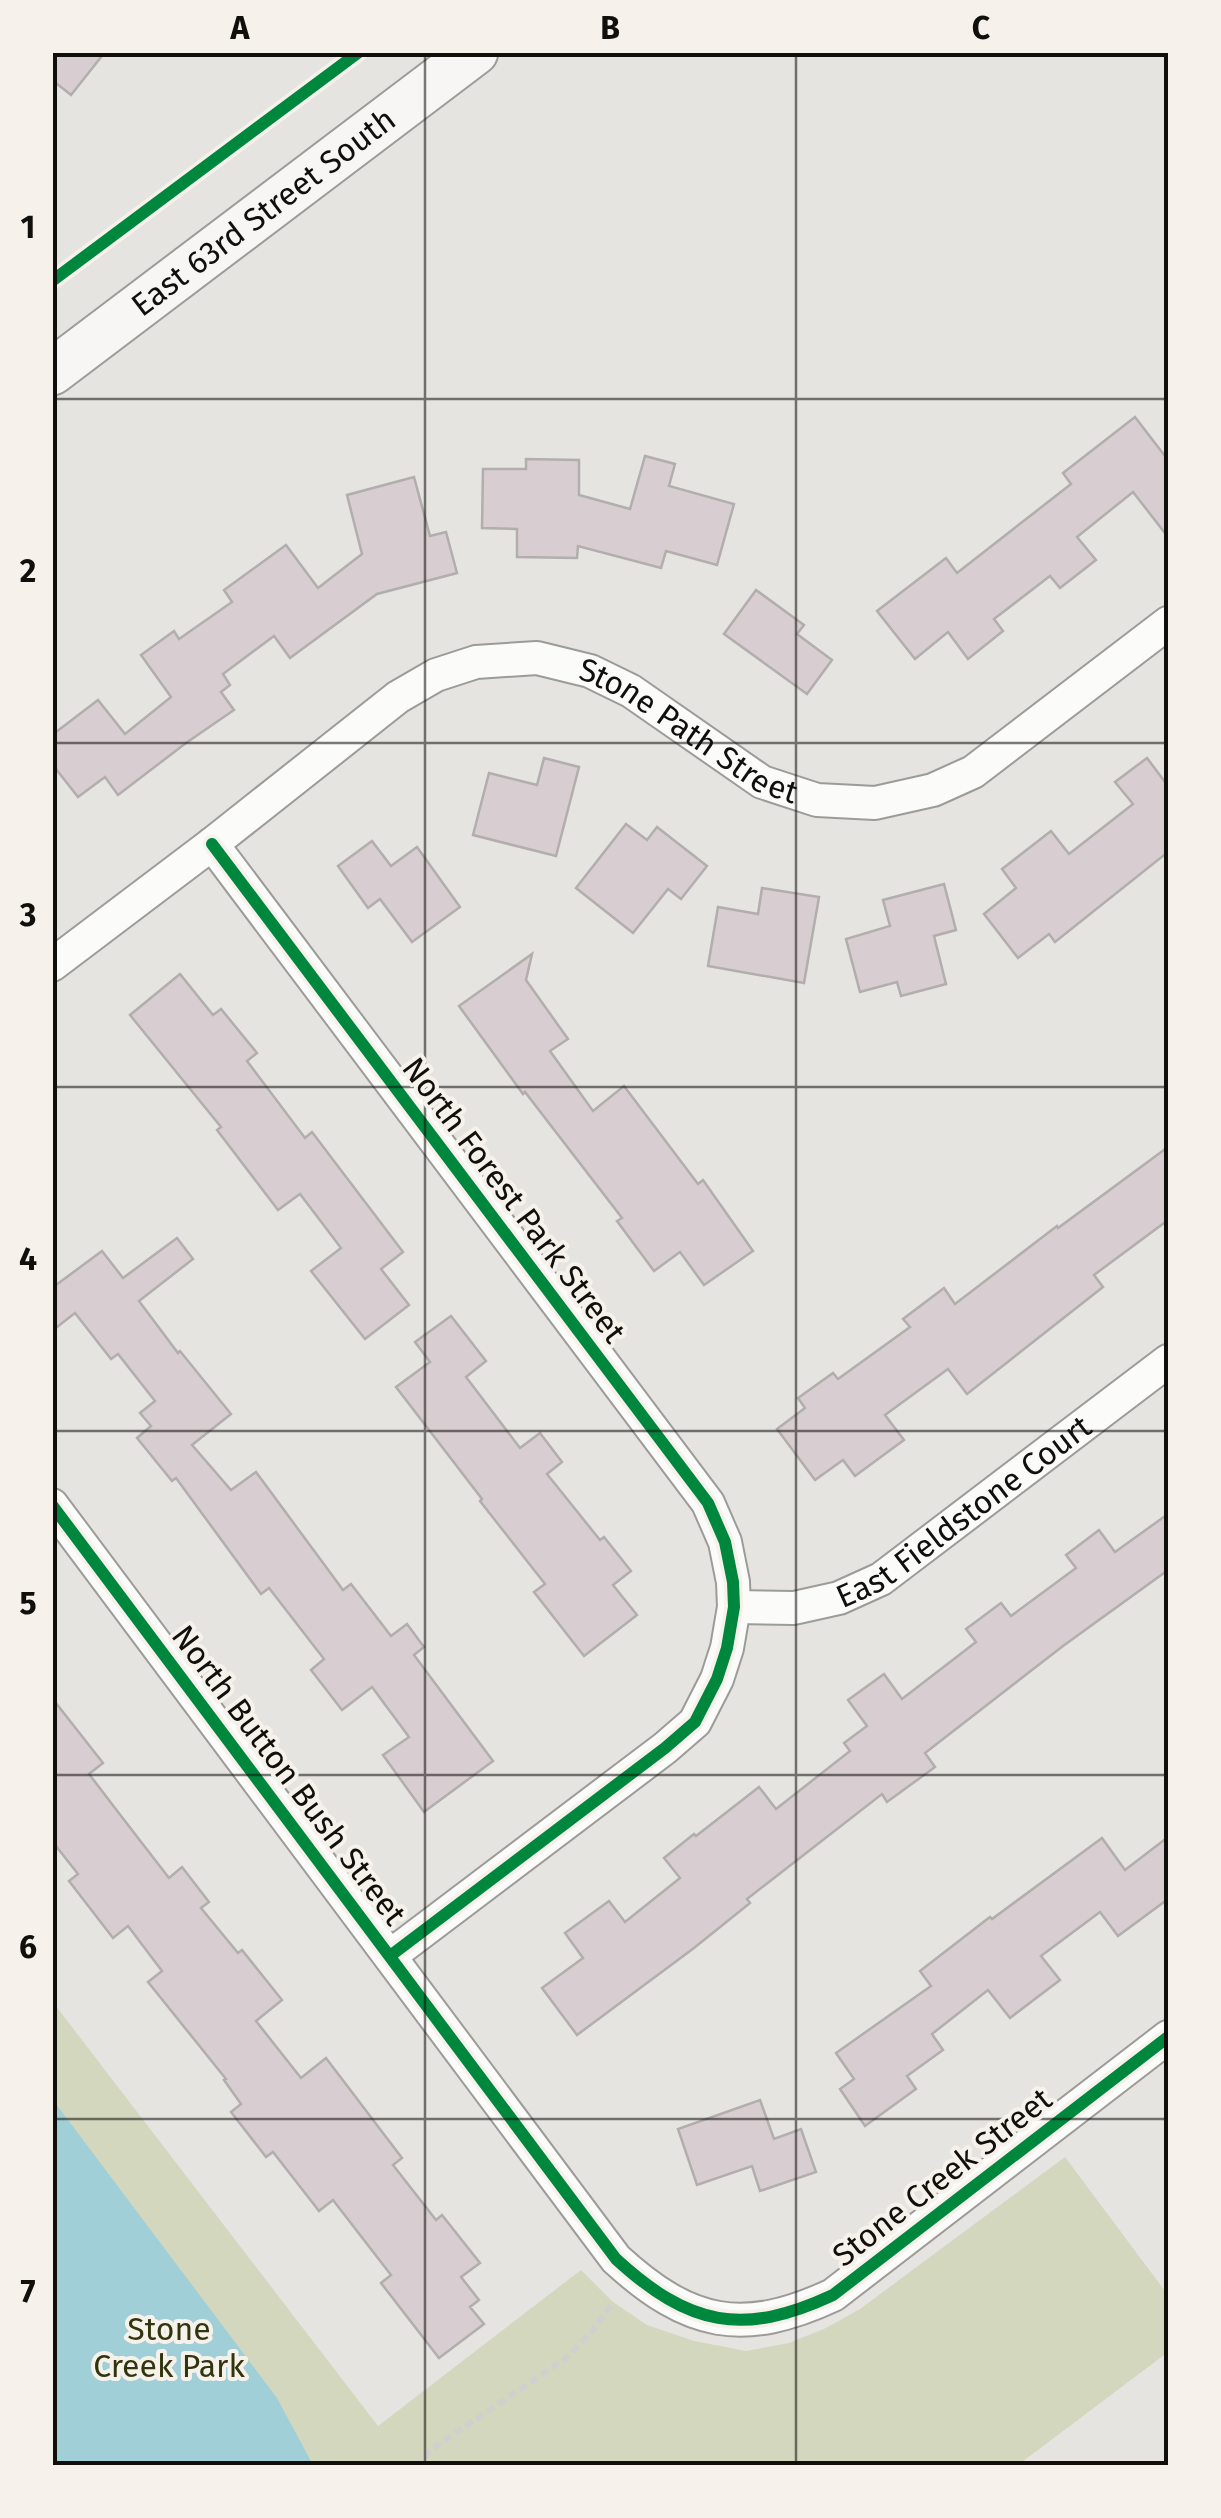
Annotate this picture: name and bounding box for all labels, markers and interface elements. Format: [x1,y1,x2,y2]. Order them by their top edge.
text: A [230,9,251,47]
text: B [600,9,620,47]
text: C [972,9,991,47]
street label: East 63rd Street South [124,100,403,324]
text: 1 [21,208,35,246]
text: 2 [20,552,36,590]
street label: Stone Path Street [575,650,803,812]
text: 3 [19,896,36,934]
street label: North Forest Park Street [394,1050,634,1350]
text: 4 [19,1240,37,1278]
street label: East Fieldstone Court [830,1407,1099,1616]
text: 5 [19,1584,37,1622]
street label: North Button Bush Street [164,1618,414,1933]
text: 6 [19,1928,37,1966]
street label: Stone Creek Street [825,2079,1059,2274]
text: 7 [21,2272,36,2310]
park label: Stone Creek Park [93,2310,245,2385]

